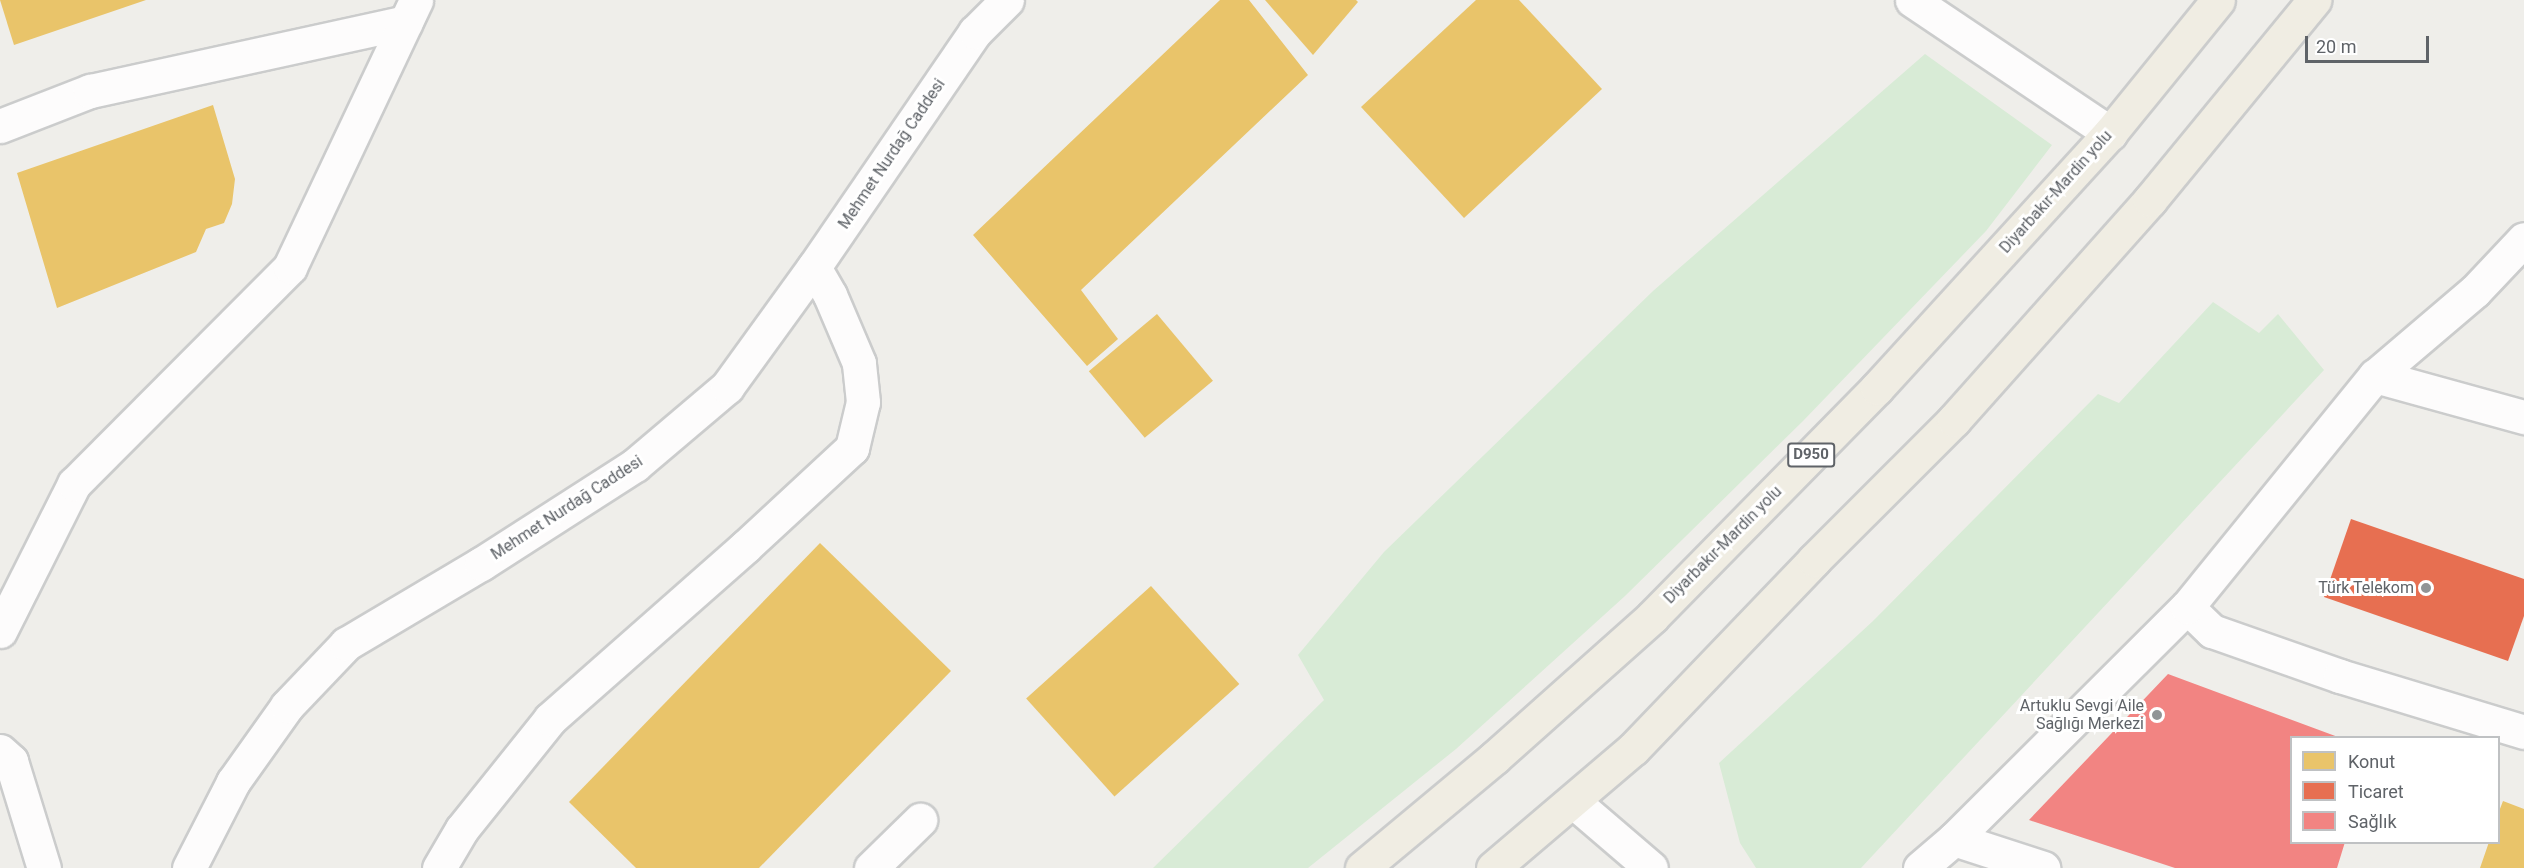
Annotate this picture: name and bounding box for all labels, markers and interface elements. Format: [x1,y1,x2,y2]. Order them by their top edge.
scale bar [2308,24,2432,62]
text: 20 m [2316,36,2356,57]
street label: Mehmet Nurdağ Caddesi [835,75,949,233]
street label: Diyarbakır-Mardin yolu [1996,127,2116,257]
road number: D950 [1787,443,1835,467]
street label: Mehmet Nurdağ Caddesi [488,452,646,564]
street label: Diyarbakır-Mardin yolu [1660,482,1786,608]
place label: Türk Telekom [2318,578,2414,598]
marker: Türk Telekom [2419,581,2433,595]
place label: Artuklu Sevgi Aile Sağlığı Merkezi [2020,696,2144,734]
marker: Artuklu Sevgi Aile Sağlığı Merkezi [2148,706,2166,724]
legend [2290,736,2500,844]
text: Konut [2348,751,2395,772]
text: Ticaret [2348,781,2404,802]
text: Sağlık [2348,811,2397,832]

